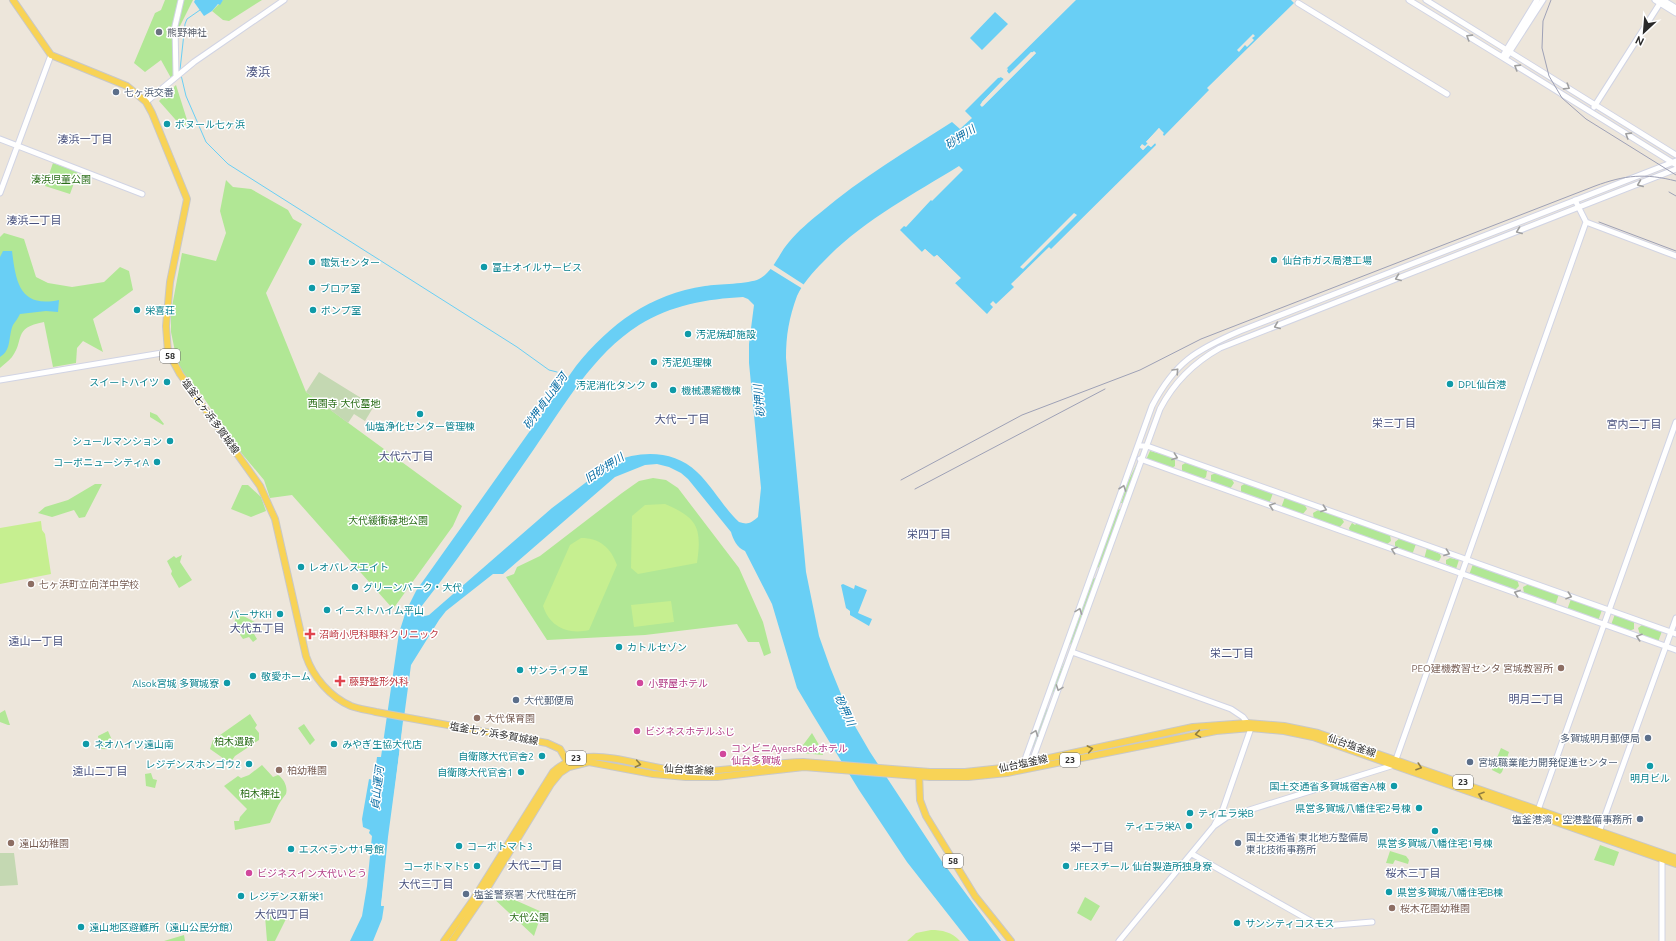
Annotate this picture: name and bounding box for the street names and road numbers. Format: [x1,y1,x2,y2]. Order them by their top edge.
road number: 58 [160,349,180,363]
street label: 塩釜七ヶ浜多賀城線 [180,377,241,456]
street label: 塩釜七ヶ浜多賀城線 [449,720,539,747]
street label: 仙台塩釜線 [1326,732,1377,759]
road number: 23 [566,751,586,765]
street label: 仙台塩釜線 [998,753,1049,774]
road number: 23 [1060,753,1080,767]
street label: 仙台塩釜線 [664,763,714,776]
road number: 23 [1453,775,1473,789]
road number: 58 [943,854,963,868]

